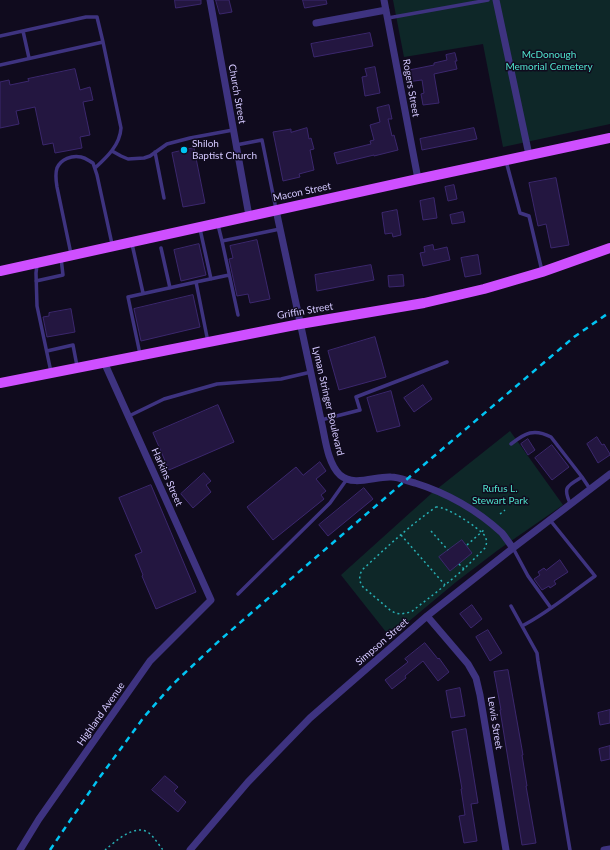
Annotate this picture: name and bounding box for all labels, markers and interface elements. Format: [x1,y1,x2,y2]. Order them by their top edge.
park label: McDonough Memorial Cemetery [505,49,593,72]
street label: Rogers Street [400,58,422,118]
street label: Church Street [226,63,248,125]
place label: Shiloh Baptist Church [192,138,257,162]
marker: Shiloh Baptist Church [179,145,189,155]
street label: Macon Street [272,180,332,204]
street label: Griffin Street [276,300,334,322]
street label: Lyman Stringer Boulevard [310,345,346,457]
street label: Harkins Street [149,446,185,508]
park label: Rufus L. Stewart Park [472,483,528,506]
street label: Simpson Street [353,616,411,668]
street label: Highland Avenue [75,680,127,748]
street label: Lewis Street [485,696,505,750]

